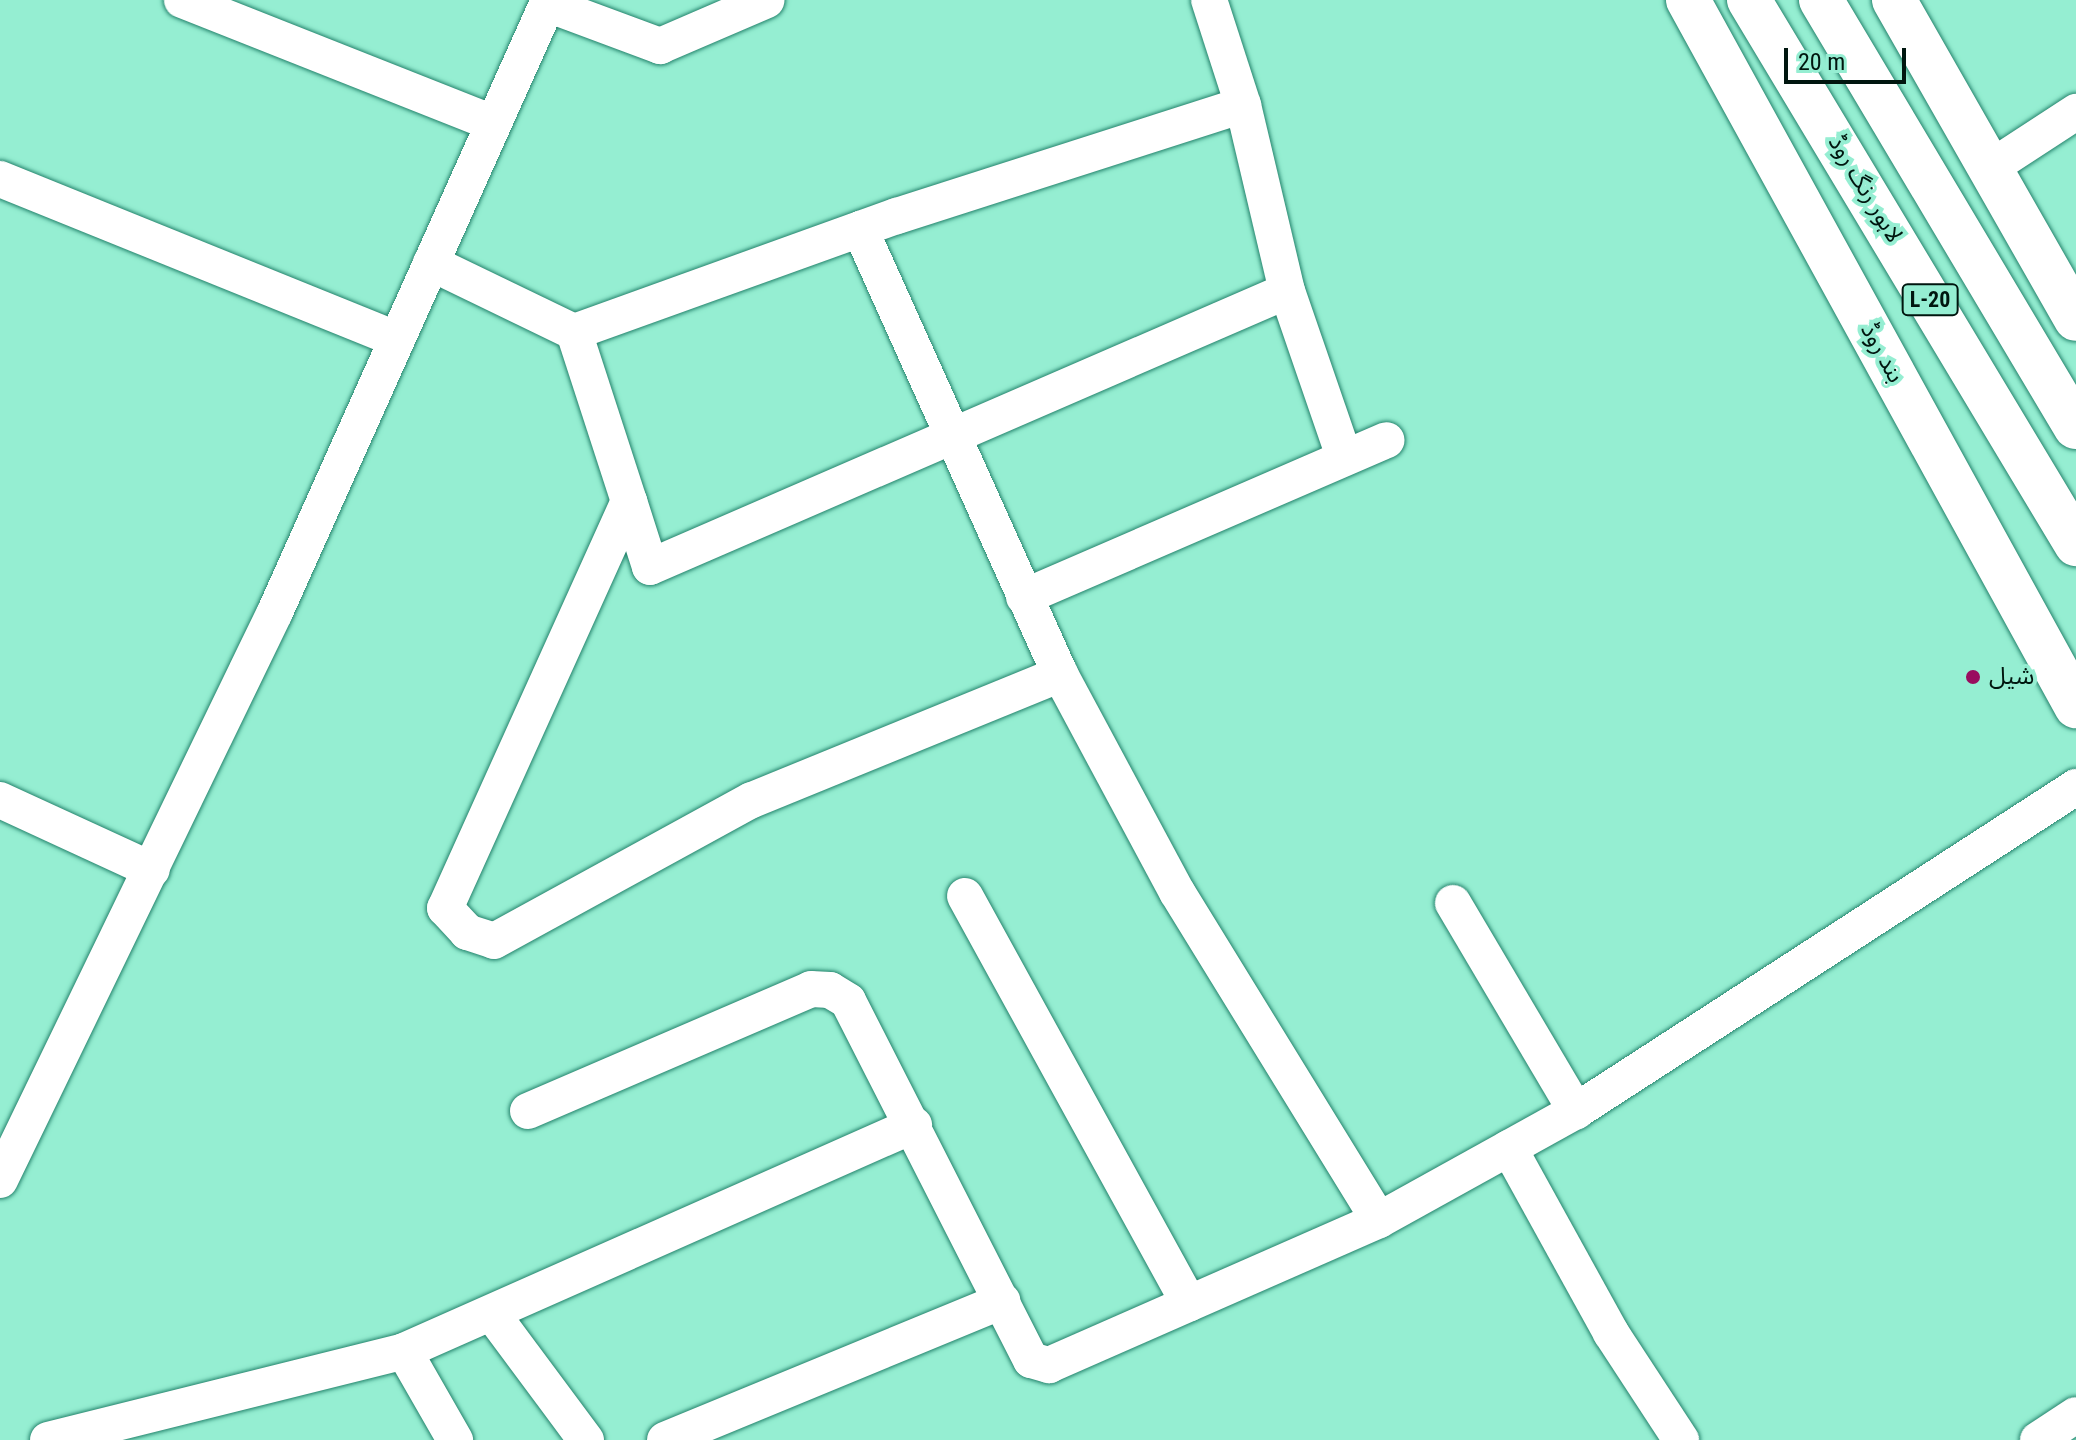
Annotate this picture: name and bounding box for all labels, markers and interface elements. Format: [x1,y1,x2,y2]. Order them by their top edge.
scale bar [1788,32,1910,82]
text: 20 m [1798,48,1845,76]
street label: لاہور رنگ روڈ [1822,130,1908,248]
road number: L-20 [1900,282,1960,318]
street label: بند روڈ [1854,318,1910,388]
place label: شیل [1989,663,2034,691]
marker: شیل [1964,668,1982,686]

